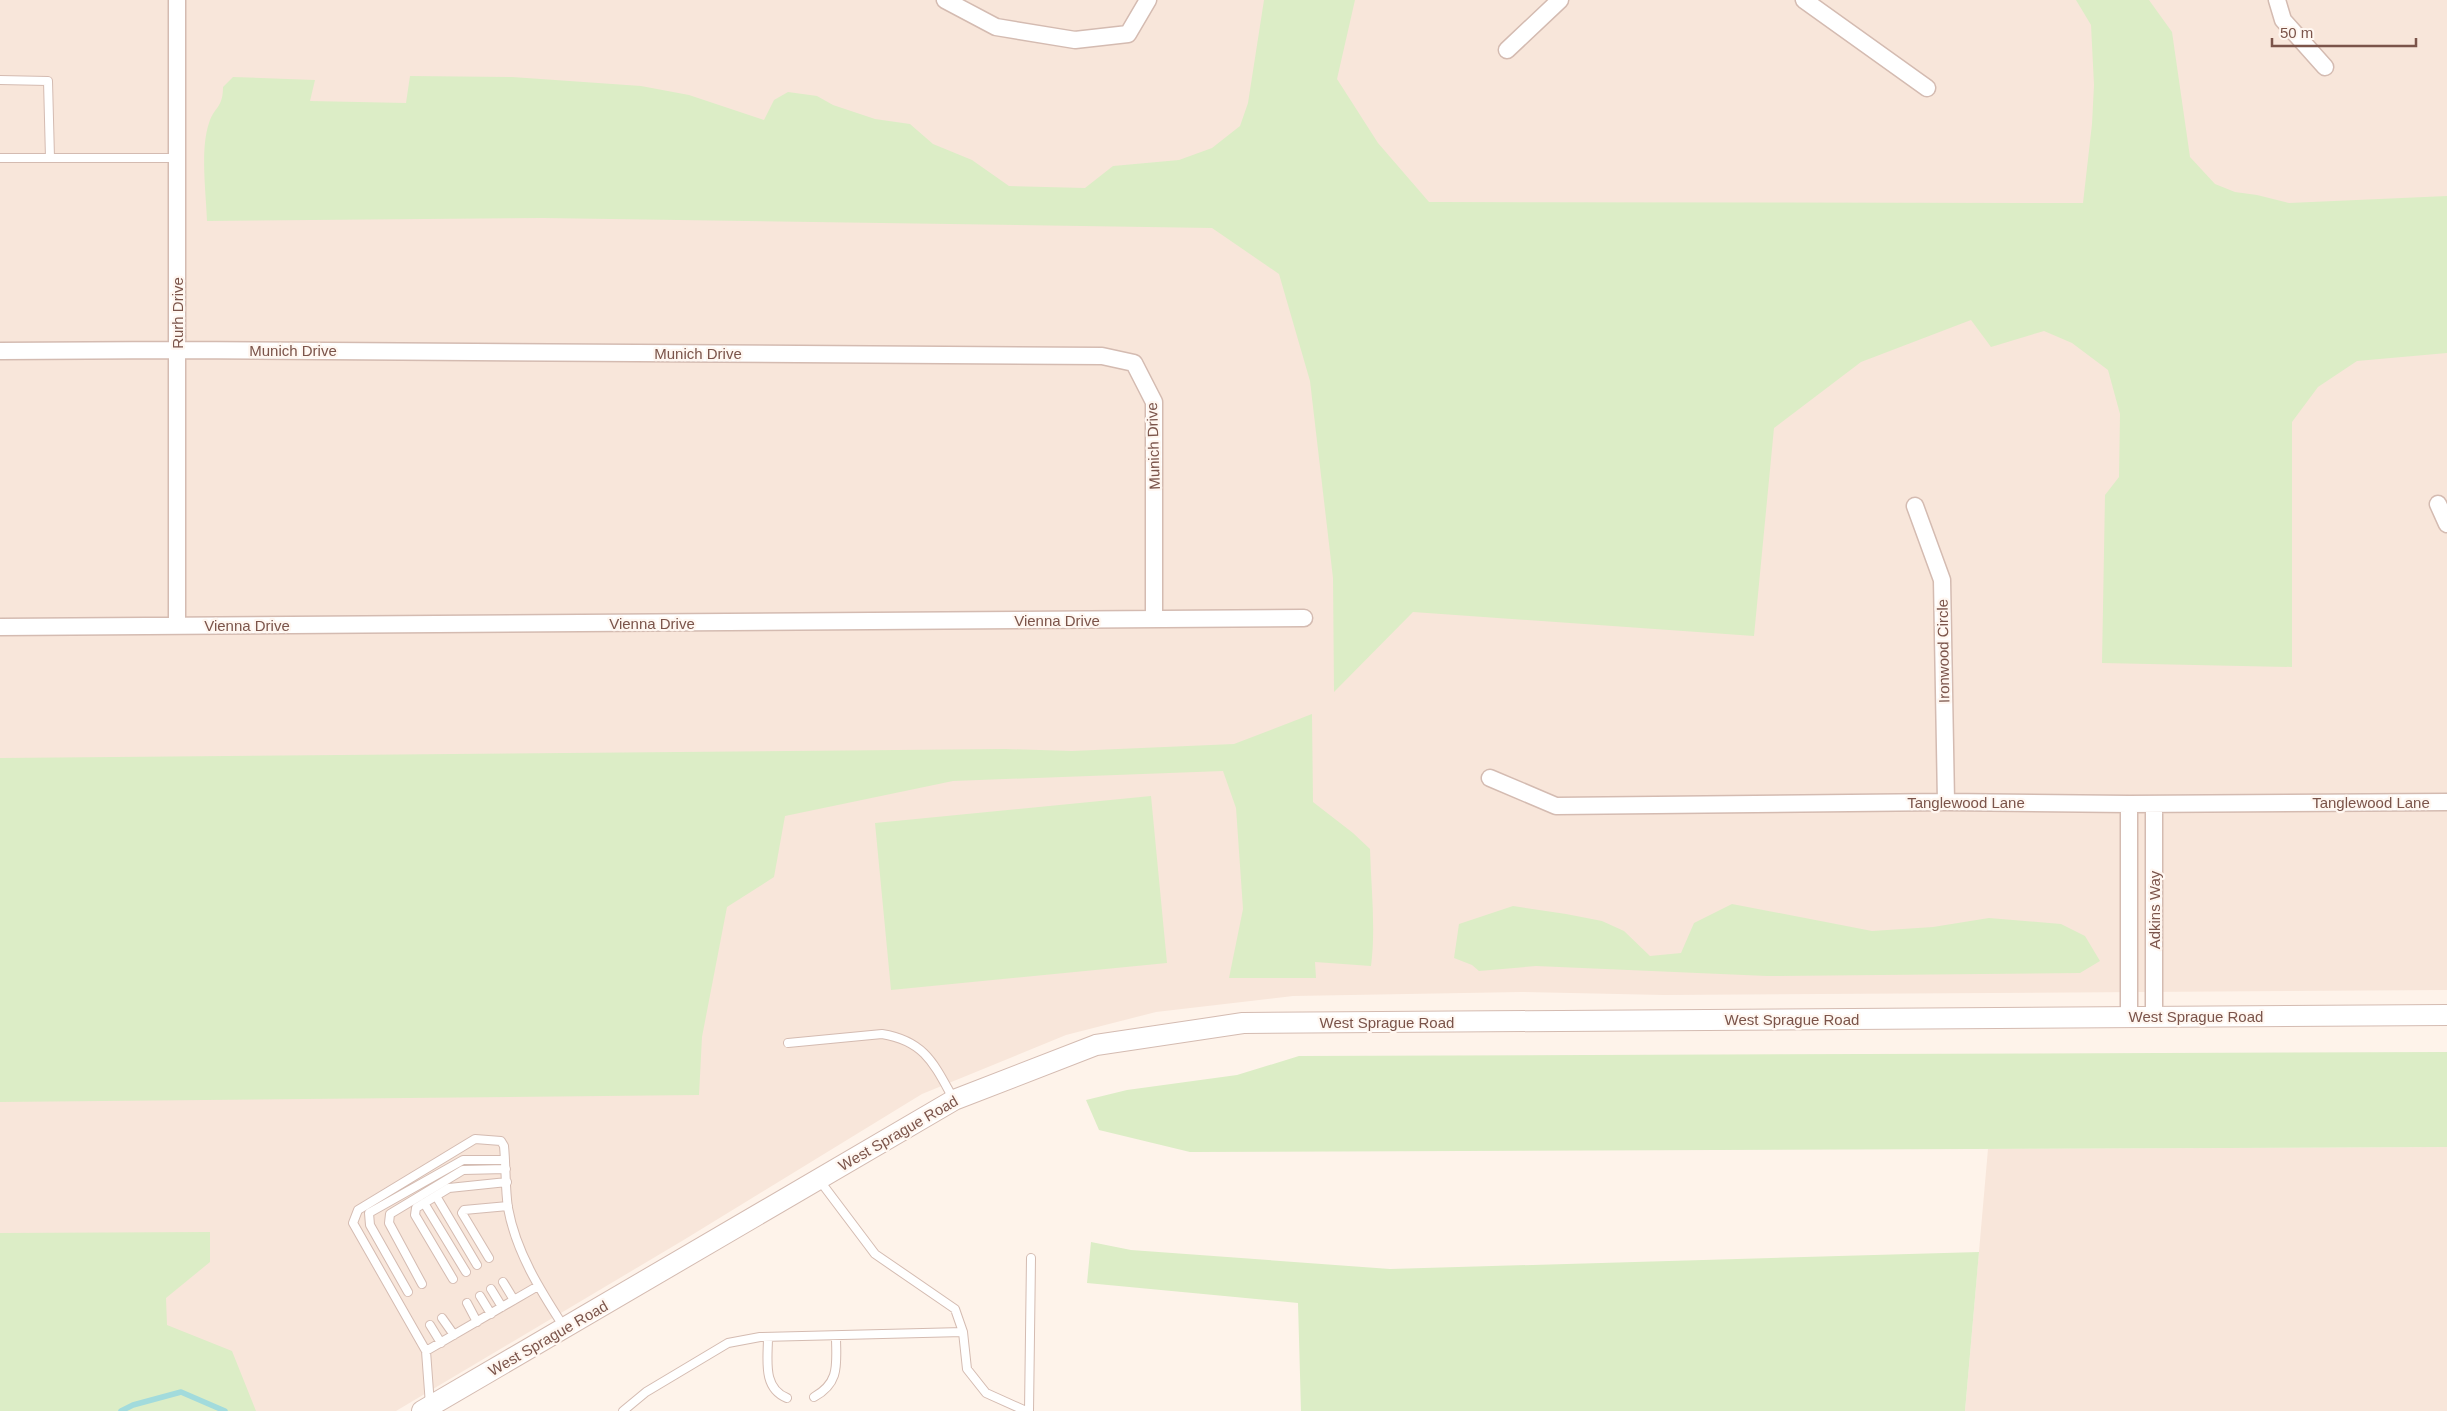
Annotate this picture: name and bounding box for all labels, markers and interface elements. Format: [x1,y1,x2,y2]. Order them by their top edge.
scale bar [2272,15,2416,47]
text: 50 m [2280,24,2313,41]
street label: Rurh Drive [169,277,186,349]
street label: Munich Drive [249,342,337,359]
street label: Munich Drive [654,345,742,362]
street label: Munich Drive [1143,402,1163,490]
street label: Ironwood Circle [1934,599,1952,703]
street label: Vienna Drive [1014,612,1100,629]
street label: Vienna Drive [609,615,695,632]
street label: Vienna Drive [204,617,290,634]
street label: Tanglewood Lane [1907,794,2025,811]
street label: Tanglewood Lane [2312,794,2430,811]
street label: Adkins Way [2146,870,2163,949]
street label: West Sprague Road [2129,1008,2263,1025]
street label: West Sprague Road [1725,1011,1859,1028]
street label: West Sprague Road [1320,1014,1454,1031]
street label: West Sprague Road [835,1092,961,1174]
street label: West Sprague Road [485,1297,611,1379]

